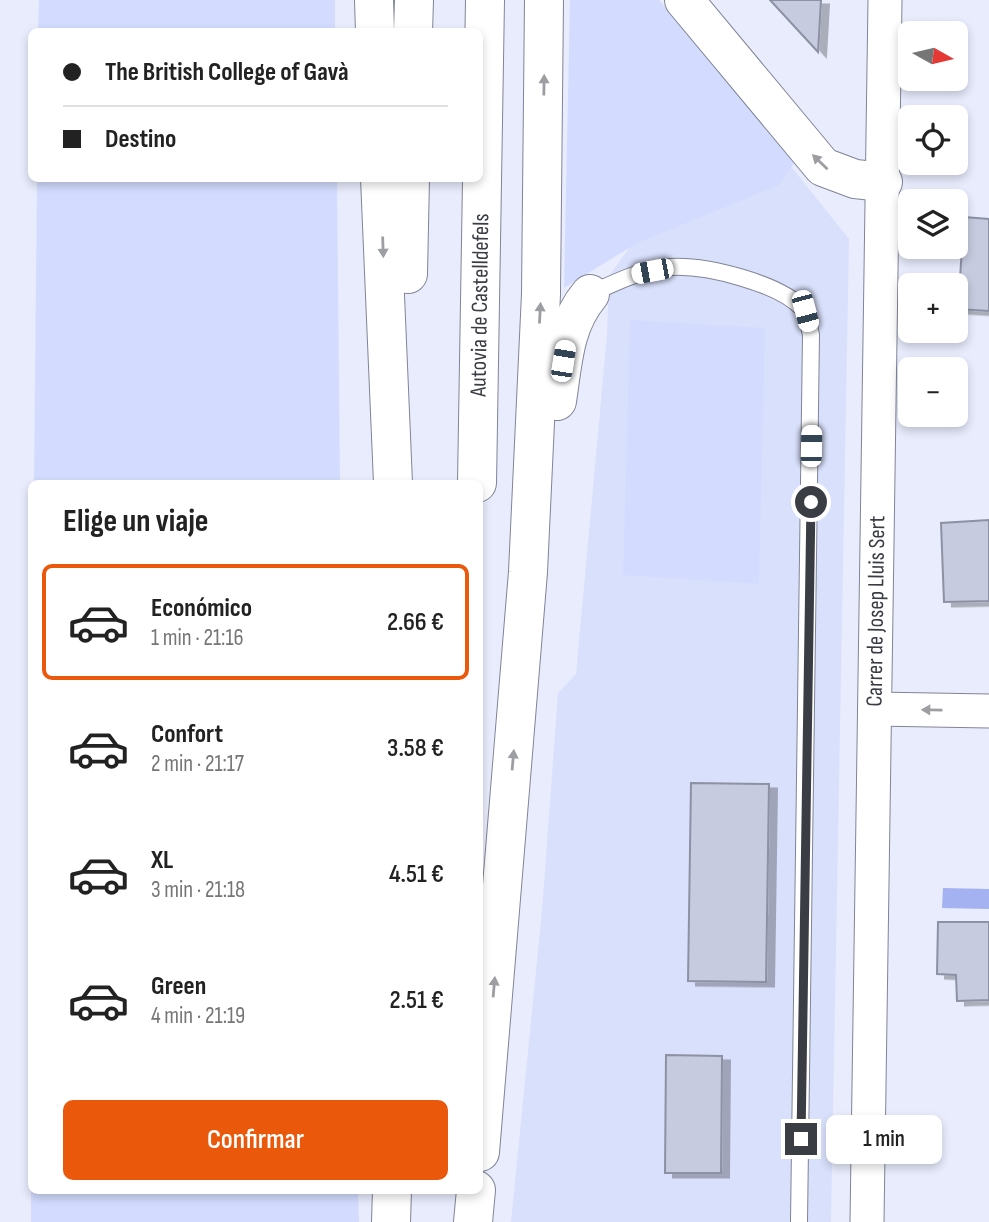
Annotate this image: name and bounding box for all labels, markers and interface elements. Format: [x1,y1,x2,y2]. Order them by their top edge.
north arrow [898,21,968,91]
map controls [898,21,968,427]
text: The British College of Gavà [105,57,349,88]
one-way arrow [538,74,549,96]
button: locate [898,105,968,175]
text: Destino [105,124,176,155]
one-way arrow [812,153,829,170]
button: layers [898,189,968,259]
street label: Autovia de Castelldefels [464,213,495,398]
one-way arrow [377,236,388,258]
car [630,257,675,285]
button: + [898,273,968,343]
car [790,288,821,334]
one-way arrow [534,302,545,324]
car [550,339,577,383]
button: − [898,357,968,427]
car [801,425,822,467]
route start [795,486,827,518]
text: Elige un viaje [63,502,208,541]
street label: Carrer de Josep Lluis Sert [861,515,891,707]
icon: car [67,591,130,654]
text: Económico [151,593,252,624]
text: 2.66 € [387,607,444,638]
text: 1 min · 21:16 [151,624,244,652]
one-way arrow [921,704,943,716]
icon: car [67,717,130,780]
text: Confort [151,719,223,750]
text: 3.58 € [387,733,444,764]
one-way arrow [508,749,519,771]
text: 2 min · 21:17 [151,750,244,778]
icon: car [67,843,130,906]
text: XL [151,845,173,876]
text: 4.51 € [389,859,444,890]
text: 3 min · 21:18 [151,876,245,904]
icon: car [67,969,130,1032]
text: Green [151,971,206,1002]
one-way arrow [489,975,500,997]
text: 2.51 € [389,985,444,1016]
text: 4 min · 21:19 [151,1002,245,1030]
button: Confirmar [63,1100,448,1180]
callout: 1 min [826,1114,941,1164]
route end [785,1123,817,1155]
text: 1 min [863,1125,905,1153]

